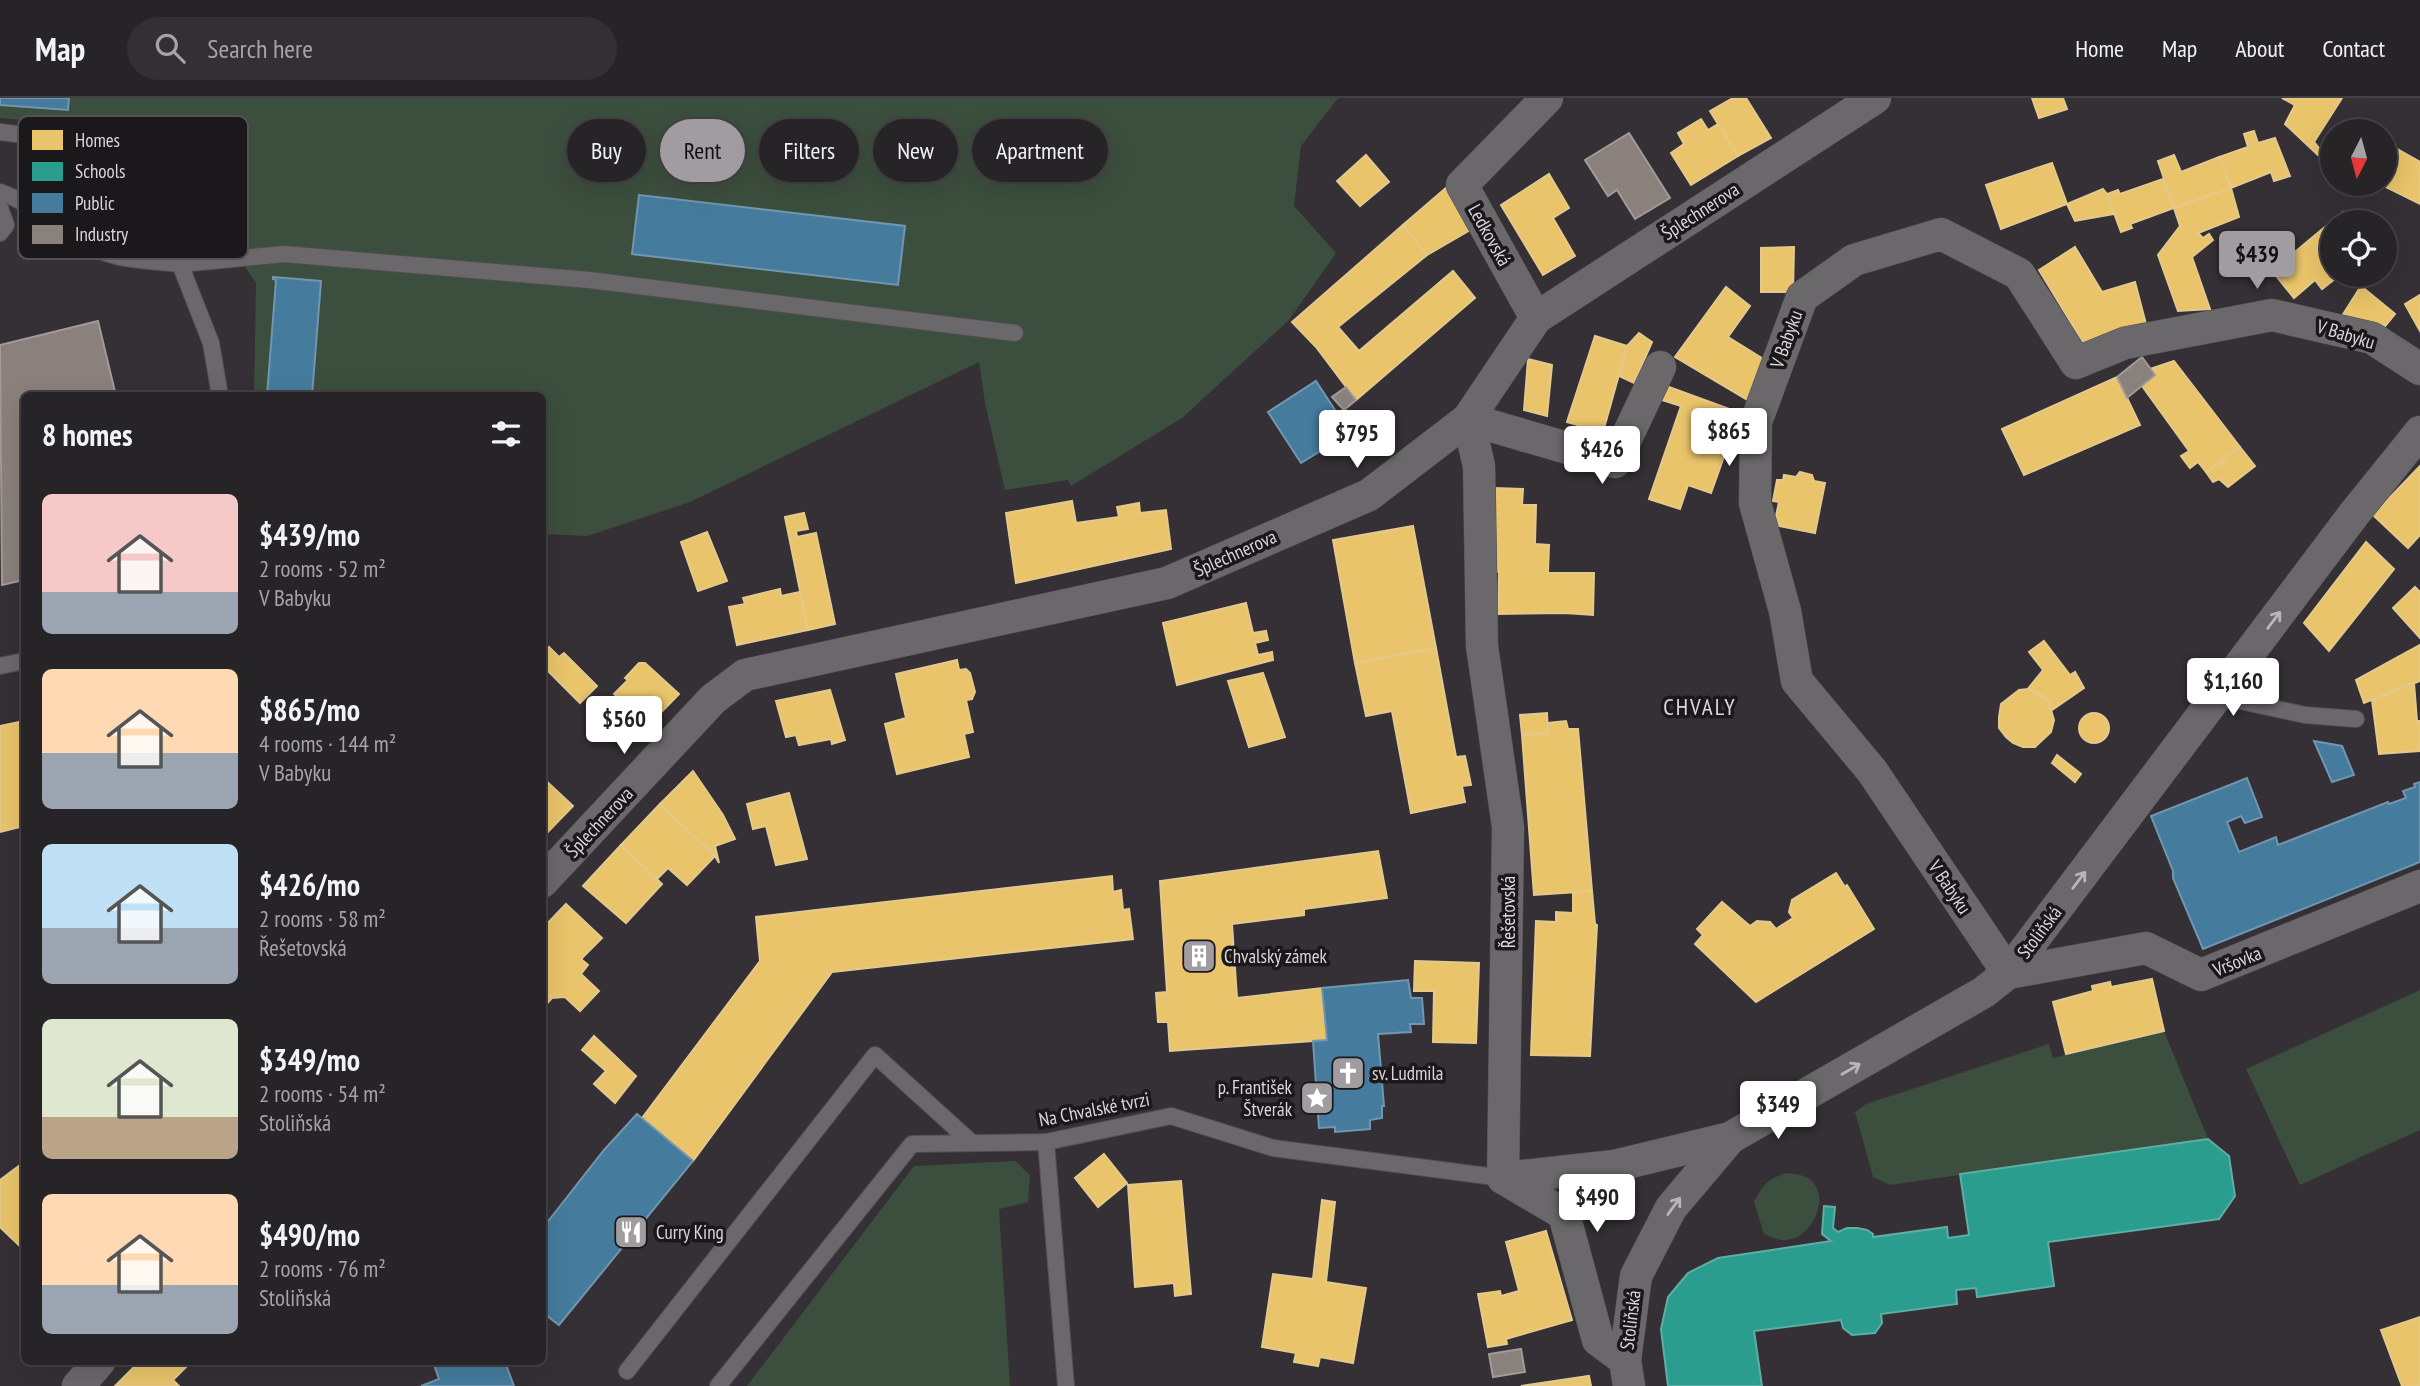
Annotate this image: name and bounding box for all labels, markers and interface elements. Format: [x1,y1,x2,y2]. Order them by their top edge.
search box [127,17,617,80]
text: Map [35,27,85,70]
icon: search [151,29,189,67]
text: Search here [207,32,313,65]
text: Home [2075,33,2124,64]
text: Map [2162,33,2197,64]
text: About [2235,33,2284,64]
text: Contact [2322,33,2385,64]
legend [18,116,248,259]
chip: Buy [567,119,646,182]
chip: Rent [660,119,745,182]
chip: Filters [759,119,859,182]
chip: New [873,119,958,182]
chip: Apartment [972,119,1108,182]
north arrow [2320,119,2398,196]
map controls [2320,119,2397,287]
text: Homes [75,128,120,152]
text: Schools [75,159,126,183]
street label: Šplechnerova [1657,177,1743,245]
text: Public [75,191,115,215]
street label: Ledkovská [1463,200,1517,270]
button: locate [2320,210,2397,287]
text: Industry [75,222,129,246]
pin: $439 [2216,232,2298,291]
text: $439 [2235,239,2279,268]
street label: V Babyku [1764,307,1807,372]
street label: V Babyku [2313,313,2378,354]
pin: $865 [1688,408,1770,468]
pin: $795 [1316,410,1398,470]
text: 8 homes [42,415,133,454]
icon: filters [487,415,525,453]
text: $865 [1707,416,1751,445]
text: $795 [1335,418,1379,447]
pin: $426 [1561,426,1643,486]
text: $426 [1580,434,1624,463]
text: $439/mo [259,515,360,554]
icon: home [98,522,182,606]
street label: Šplechnerova [1190,524,1280,582]
text: 2 rooms · 52 m² [259,554,386,583]
text: V Babyku [259,583,331,612]
one-way arrow [2267,611,2282,629]
pin: $1,160 [2176,658,2290,718]
text: $1,160 [2203,666,2263,695]
text: $865/mo [259,690,360,729]
district label: CHVALY [1663,692,1737,721]
pin: $560 [583,696,665,756]
icon: home [98,697,182,781]
text: $560 [602,704,646,733]
text: 4 rooms · 144 m² [259,729,396,758]
text: V Babyku [259,758,331,787]
street label: Šplechnerova [560,782,638,862]
street label: V Babyku [1923,855,1977,918]
text: $426/mo [259,865,360,904]
one-way arrow [2071,871,2086,889]
icon: home [98,872,182,956]
street label: Řešetovská [1496,876,1520,948]
street label: Stoliňská [2011,901,2067,963]
text: 2 rooms · 58 m² [259,904,386,933]
text: Řešetovská [259,933,347,962]
building icon: Chvalský zámek [1180,937,1218,975]
street label: Vršovka [2208,941,2265,982]
place label: Chvalský zámek [1224,944,1328,968]
text: $349/mo [259,1040,360,1079]
icon: home [98,1047,182,1131]
church icon: sv. Ludmila [1329,1054,1367,1092]
place label: sv. Ludmila [1372,1061,1443,1085]
one-way arrow [1840,1062,1861,1075]
place label: p. František Štverák [1218,1075,1293,1121]
text: 2 rooms · 54 m² [259,1079,386,1108]
place icon: p. František Štverák [1298,1079,1336,1117]
pin: $349 [1737,1082,1819,1141]
street label: Na Chvalské tvrzi [1037,1086,1151,1132]
text: $349 [1756,1089,1800,1118]
text: Stoliňská [259,1108,331,1137]
pin: $490 [1556,1174,1638,1234]
text: $490 [1575,1182,1619,1211]
one-way arrow [1667,1197,1681,1216]
restaurant icon: Curry King [612,1213,650,1251]
text: $490/mo [259,1215,360,1254]
place label: Curry King [656,1220,724,1244]
icon: home [98,1222,182,1306]
text: 2 rooms · 76 m² [259,1254,386,1283]
text: Stoliňská [259,1283,331,1312]
street label: Stoliňská [1614,1289,1646,1351]

